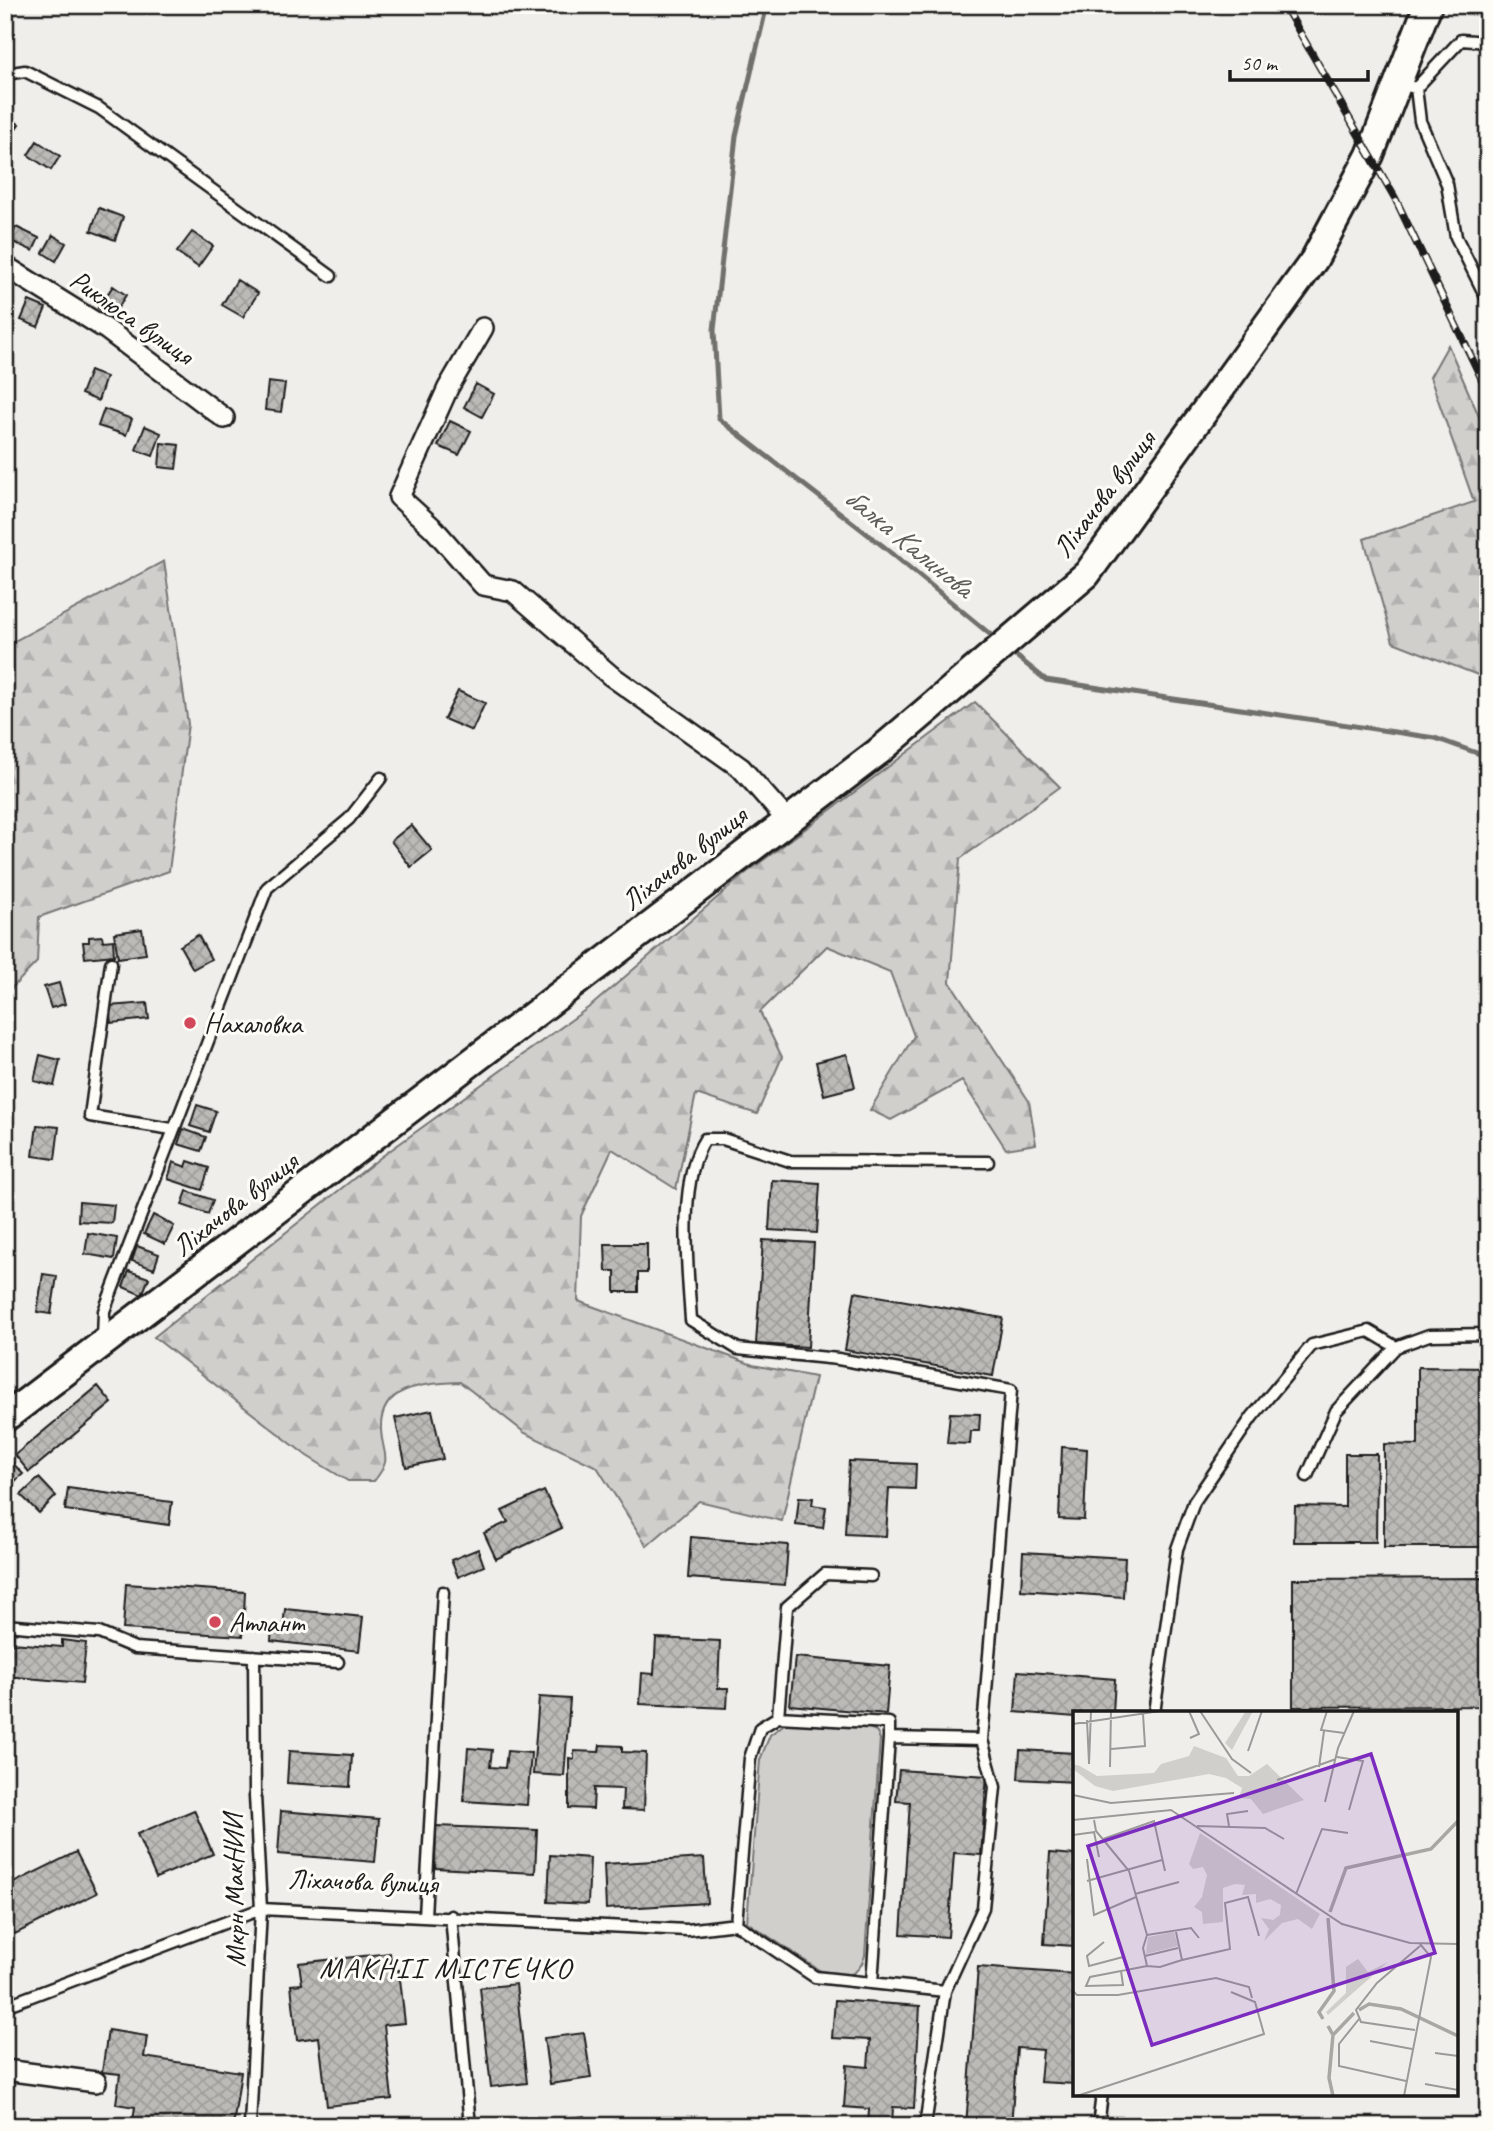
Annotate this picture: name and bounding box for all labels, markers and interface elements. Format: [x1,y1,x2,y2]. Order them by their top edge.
scale bar [1230,38,1369,82]
text: 50 m [1241,50,1279,76]
street label: Риклюса вулиця [63,262,203,374]
street label: Ліхачова вулиця [1045,422,1164,564]
water label: балка Калинова [837,478,984,608]
street label: Ліхачова вулиця [614,797,756,918]
place label: Нахаловка [204,1006,304,1041]
marker: Нахаловка [182,1015,198,1031]
street label: Ліхачова вулиця [165,1143,307,1264]
place label: Атлант [229,1605,305,1640]
marker: Атлант [207,1614,223,1630]
inset map [1073,1711,1458,2096]
street label: Мкрн МакНИИ [215,1809,253,1968]
street label: Ліхачова вулиця [288,1861,441,1901]
district label: МАКНІІ МІСТЕЧКО [319,1949,574,1987]

